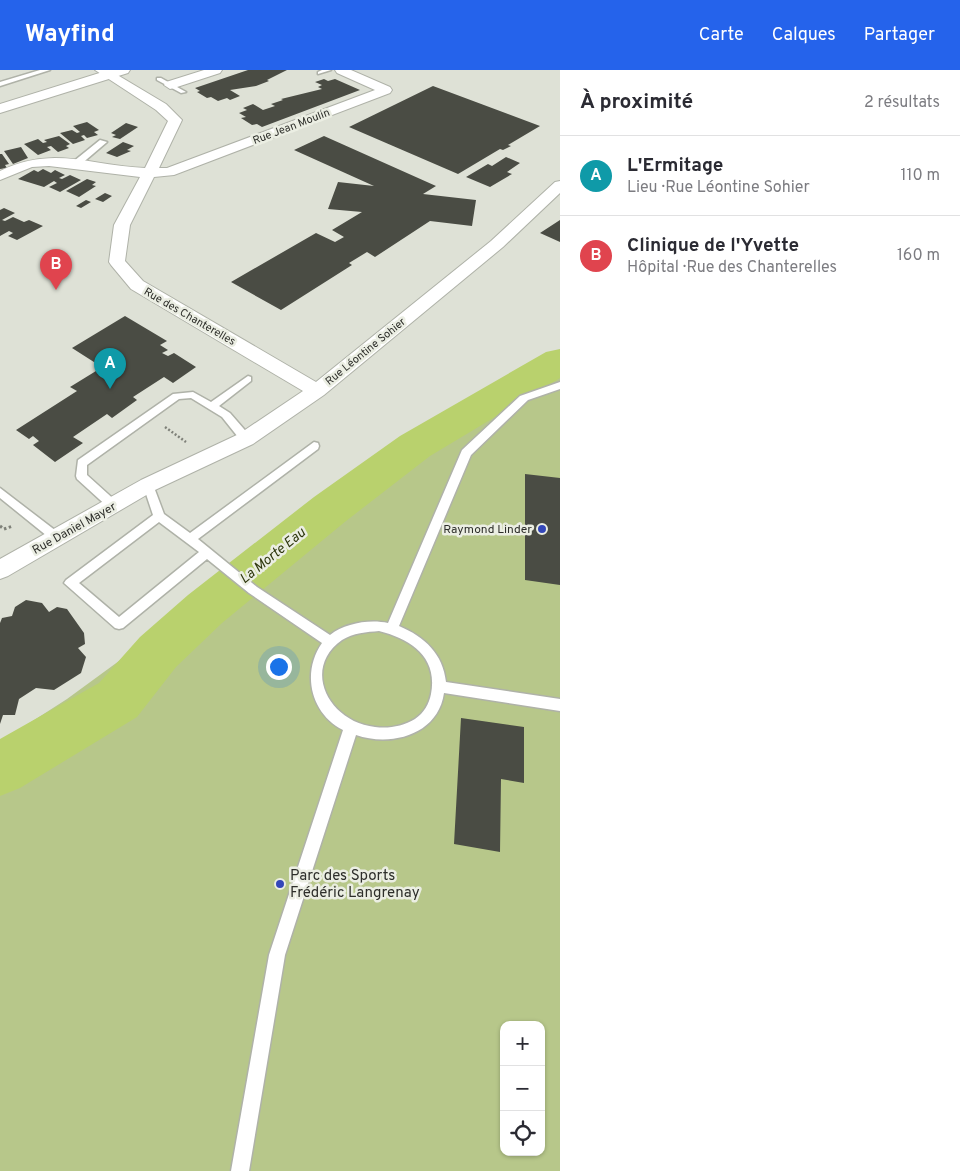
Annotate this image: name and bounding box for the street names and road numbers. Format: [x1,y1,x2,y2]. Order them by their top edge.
street label: Rue Jean Moulin [251,106,332,148]
street label: Rue des Chanterelles [141,285,238,349]
street label: Rue Léontine Sohier [323,315,409,388]
street label: Rue Daniel Mayer [30,499,120,559]

